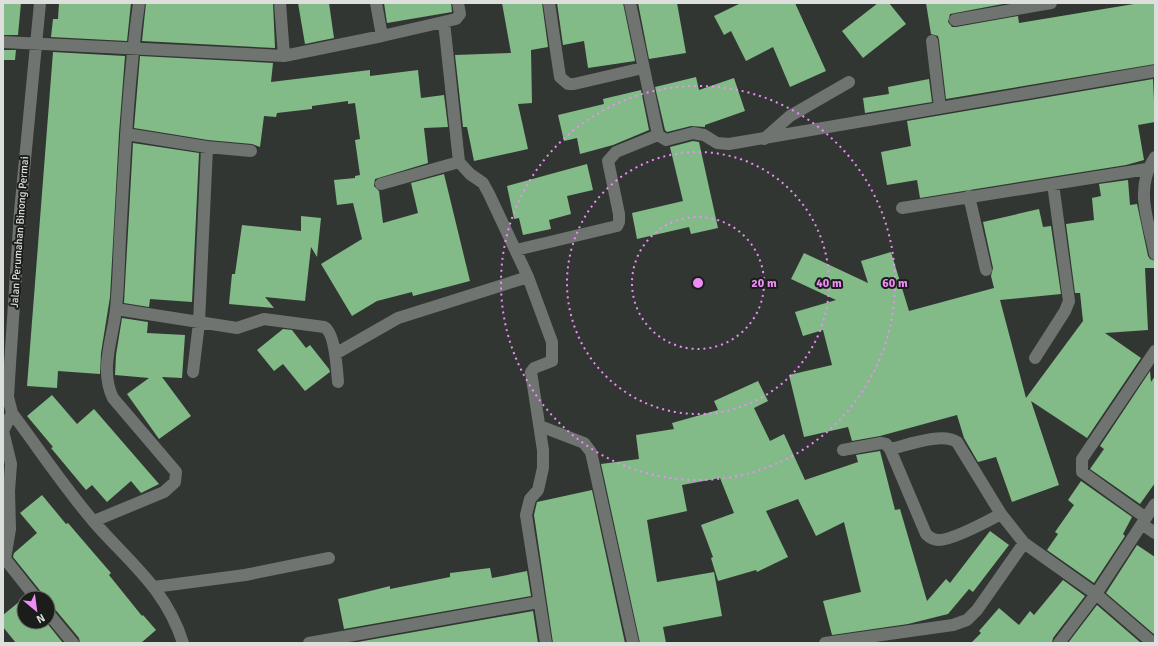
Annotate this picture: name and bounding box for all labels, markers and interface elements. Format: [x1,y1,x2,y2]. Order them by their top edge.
street label: Jalan Perumahan Binong Permai [8,156,31,308]
centre of rings [691,276,705,290]
text: 20 m [751,276,777,291]
text: 40 m [816,276,842,291]
text: 60 m [882,276,908,291]
north arrow [16,590,56,630]
text: N [34,611,47,626]

